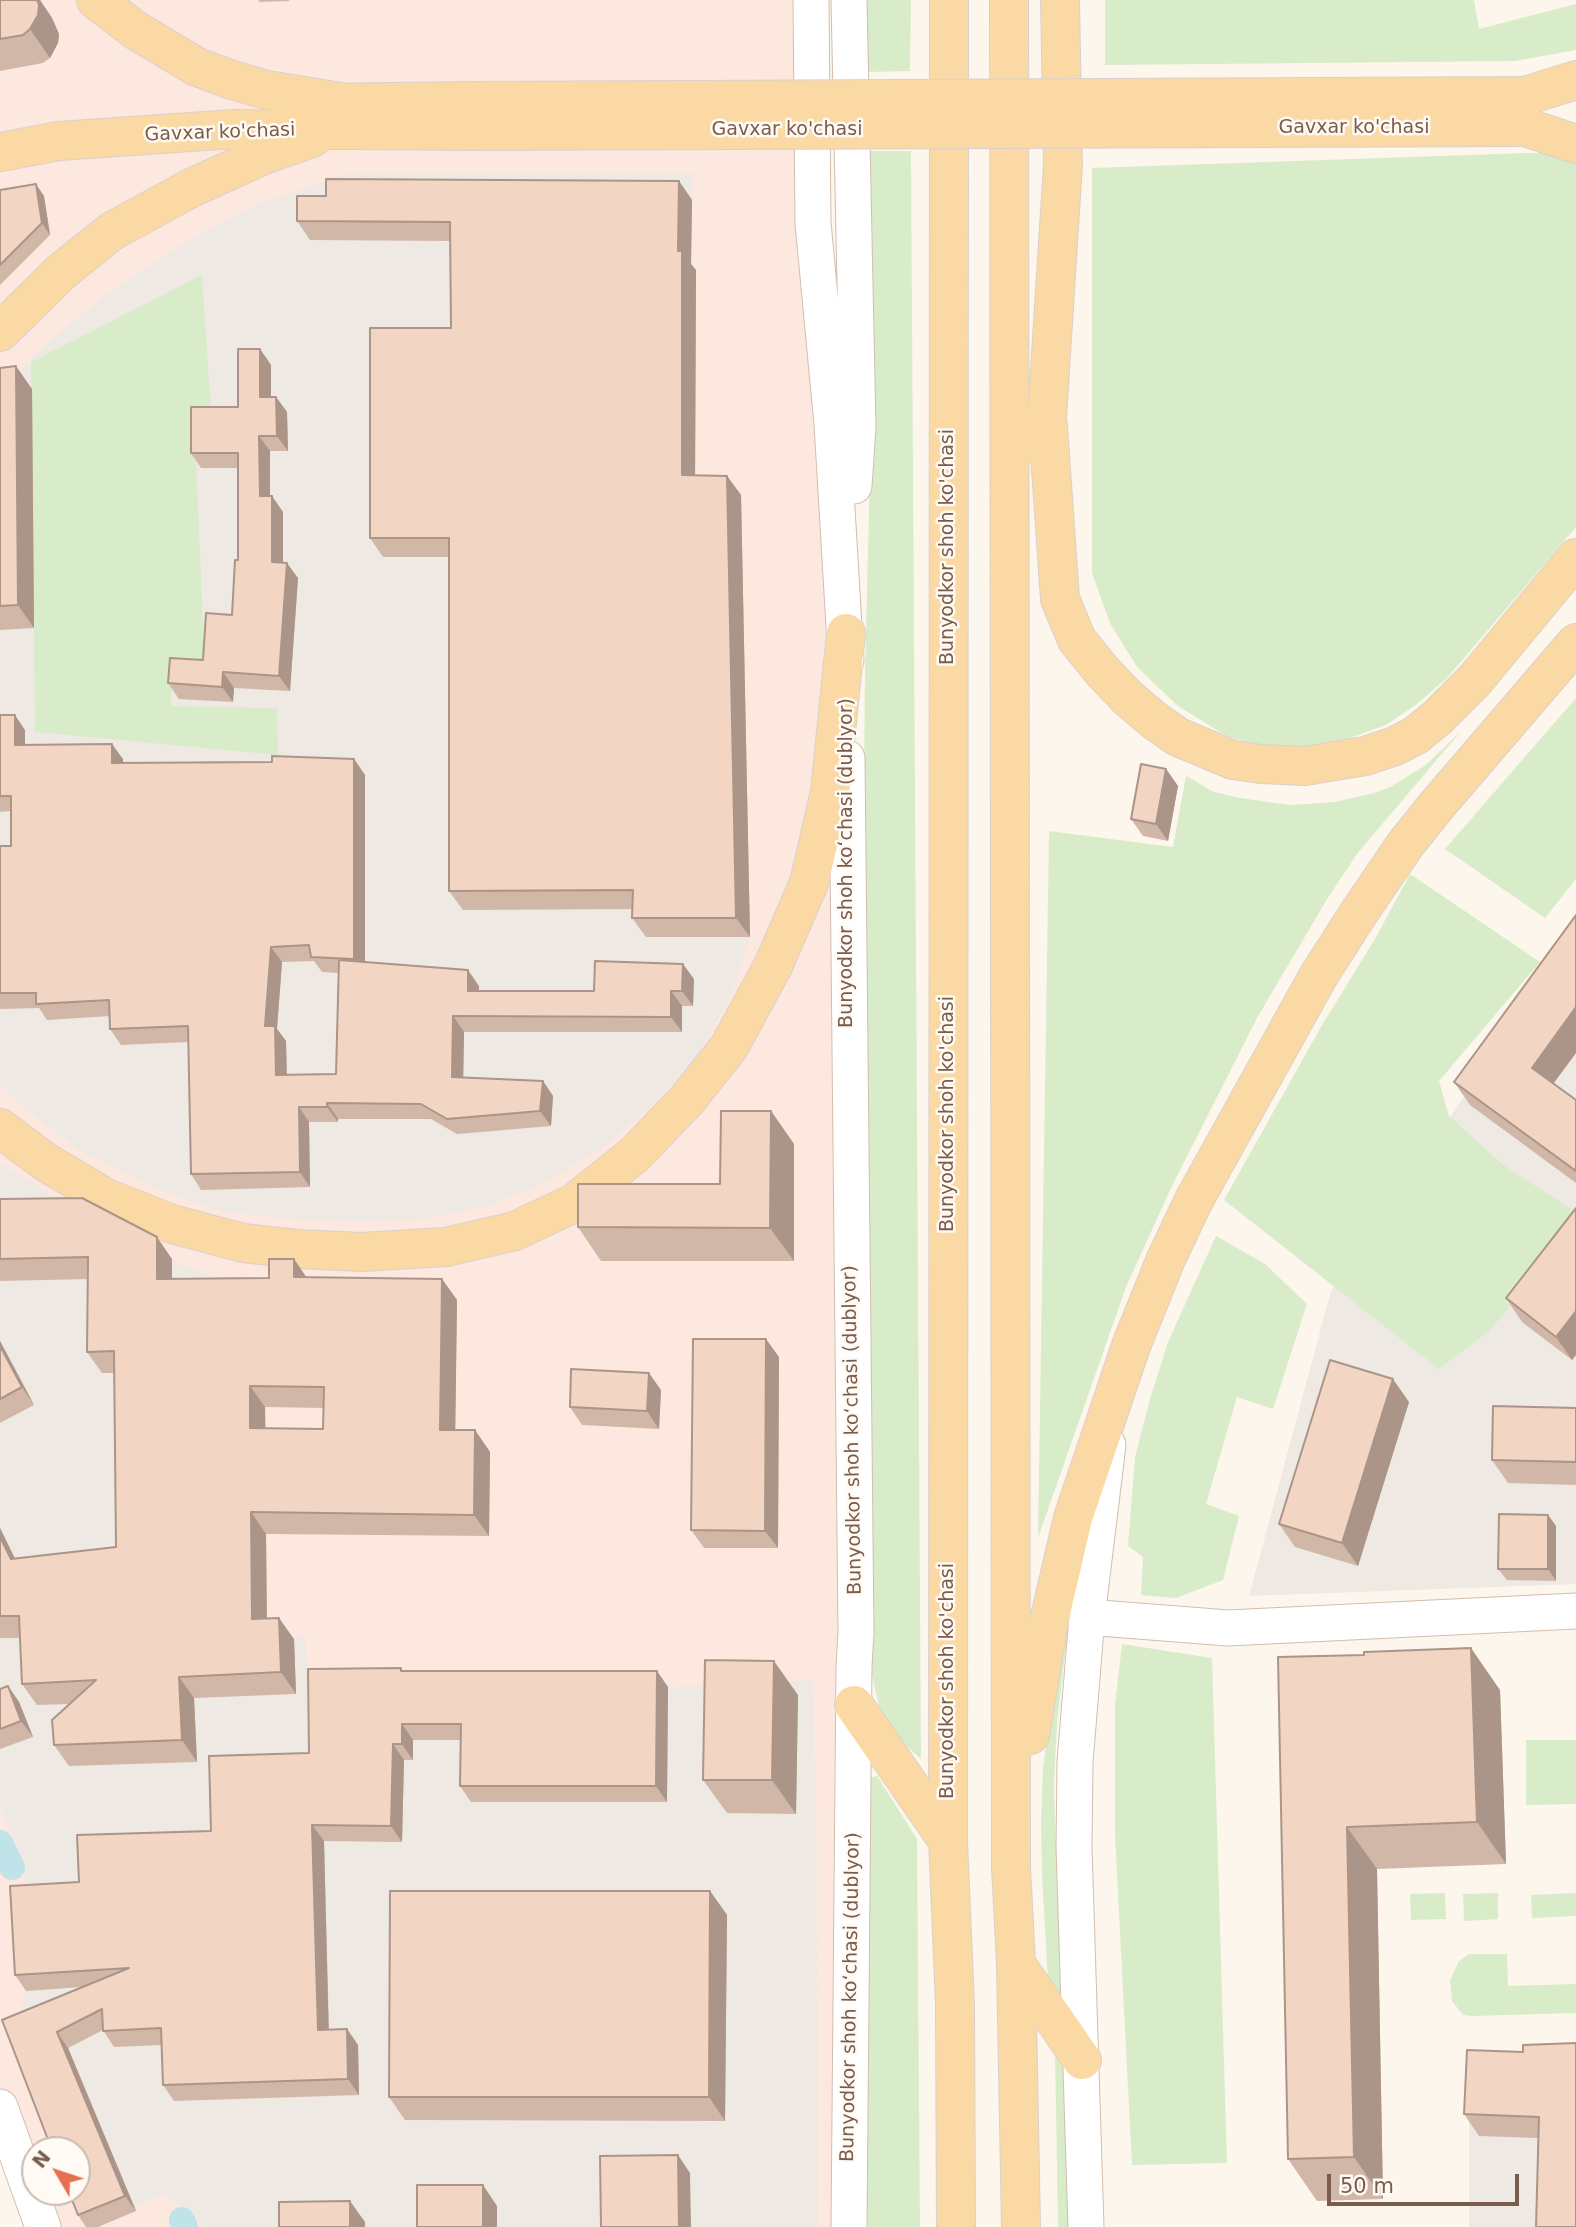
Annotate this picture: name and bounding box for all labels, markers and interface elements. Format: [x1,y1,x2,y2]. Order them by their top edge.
street label: Gavxar ko'chasi [1279,117,1429,139]
street label: Gavxar ko'chasi [144,119,296,147]
street label: Gavxar ko'chasi [712,119,862,141]
street label: Bunyodkor shoh ko'chasi [937,429,959,665]
street label: Bunyodkor shoh koʻchasi (dublyor) [836,698,858,1028]
street label: Bunyodkor shoh ko'chasi [937,996,959,1232]
street label: Bunyodkor shoh koʻchasi (dublyor) [839,1265,867,1595]
street label: Bunyodkor shoh ko'chasi [937,1563,959,1799]
street label: Bunyodkor shoh koʻchasi (dublyor) [837,1832,865,2162]
north arrow [21,2136,91,2206]
text: N [28,2146,55,2172]
scale bar [1331,2160,1524,2204]
text: 50 m [1340,2174,1394,2198]

